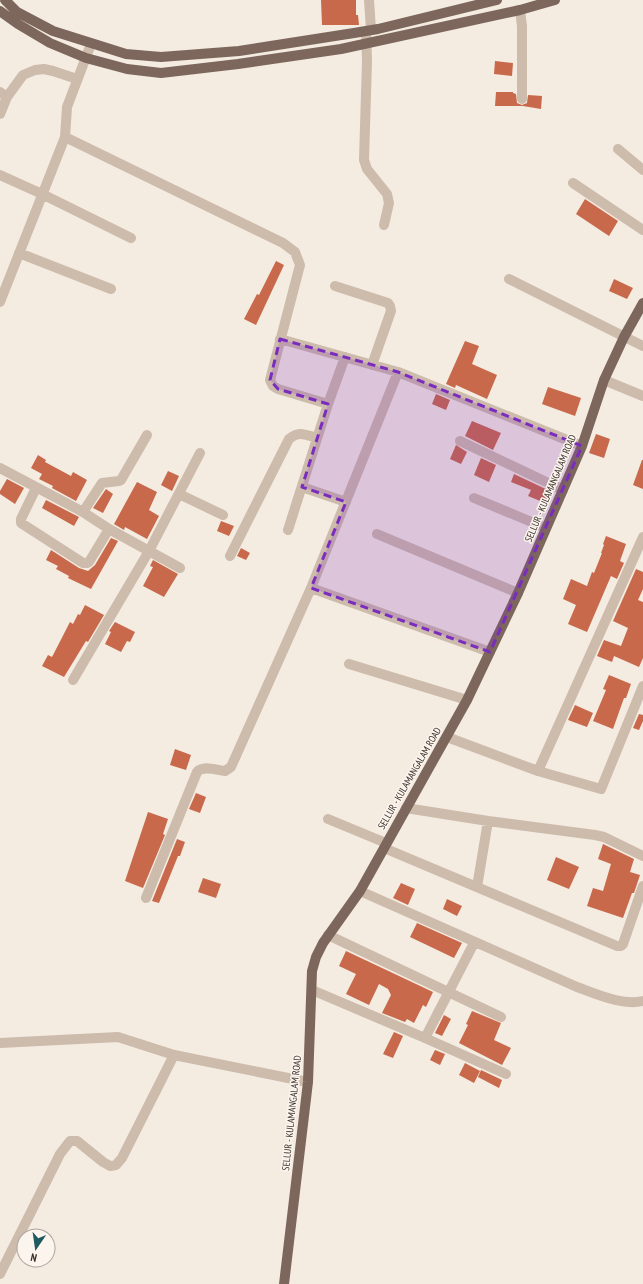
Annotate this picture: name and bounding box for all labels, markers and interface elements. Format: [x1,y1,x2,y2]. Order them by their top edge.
street label: SELLUR - KULAMANGALAM ROAD [522,432,579,544]
street label: SELLUR - KULAMANGALAM ROAD [375,725,444,832]
street label: SELLUR - KULAMANGALAM ROAD [279,1055,304,1171]
north arrow [16,1228,56,1268]
text: N [29,1250,38,1265]

